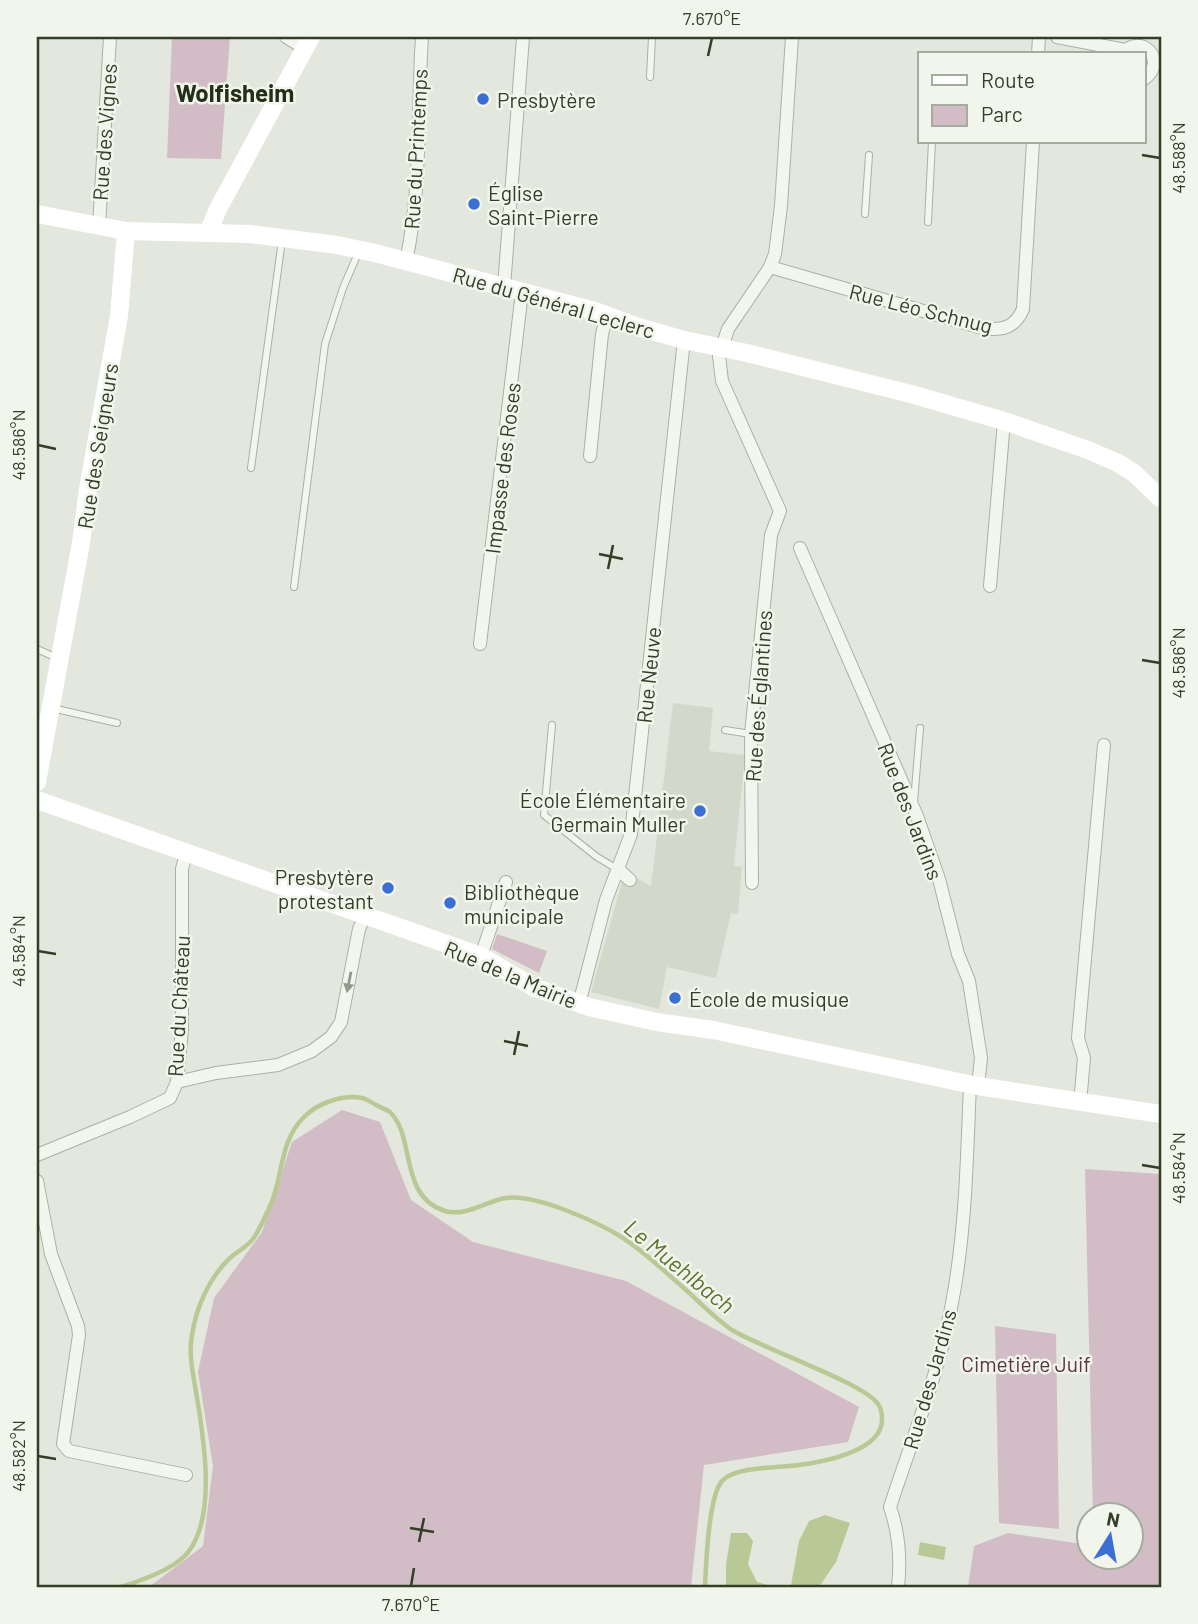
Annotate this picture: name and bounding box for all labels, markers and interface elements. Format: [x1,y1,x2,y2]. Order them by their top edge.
text: 7.670°E [683,7,741,29]
legend [918,52,1146,144]
street label: Rue des Vignes [87,63,121,201]
text: Route [981,67,1035,92]
street label: Rue du Printemps [398,68,432,230]
district label: Wolfisheim [176,78,294,107]
place label: Presbytère [497,87,596,112]
marker: Presbytère [475,91,491,107]
text: Parc [981,101,1023,126]
text: 48.588°N [1167,122,1189,194]
place label: Église Saint-Pierre [488,180,599,229]
marker: Église Saint-Pierre [466,196,482,212]
street label: Rue du Général Leclerc [450,261,658,343]
street label: Rue Léo Schnug [847,278,995,338]
street label: Rue des Seigneurs [72,361,122,531]
street label: Impasse des Roses [479,381,525,555]
text: 48.586°N [7,409,29,481]
street label: Rue des Églantines [740,609,776,783]
street label: Rue Neuve [631,625,665,725]
text: 48.586°N [1167,627,1189,699]
street label: Rue des Jardins [873,739,949,883]
place label: École Élémentaire Germain Muller [520,787,686,836]
marker: École Élémentaire Germain Muller [692,803,708,819]
place label: Presbytère protestant [275,864,374,913]
place label: Bibliothèque municipale [464,879,580,928]
marker: Presbytère protestant [380,880,396,896]
marker: Bibliothèque municipale [442,895,458,911]
text: 48.584°N [7,915,29,987]
street label: Rue du Château [162,935,194,1077]
street label: Rue de la Mairie [441,935,581,1013]
one-way arrow [343,971,354,993]
place label: École de musique [689,986,849,1011]
marker: École de musique [667,990,683,1006]
text: 48.584°N [1167,1132,1189,1204]
water label: Le Muehlbach [619,1213,741,1319]
street label: Rue des Jardins [897,1306,961,1452]
park label: Cimetière Juif [961,1351,1091,1376]
text: 48.582°N [7,1420,29,1492]
north arrow [1076,1502,1146,1572]
text: N [1105,1506,1122,1531]
text: 7.670°E [382,1593,440,1615]

